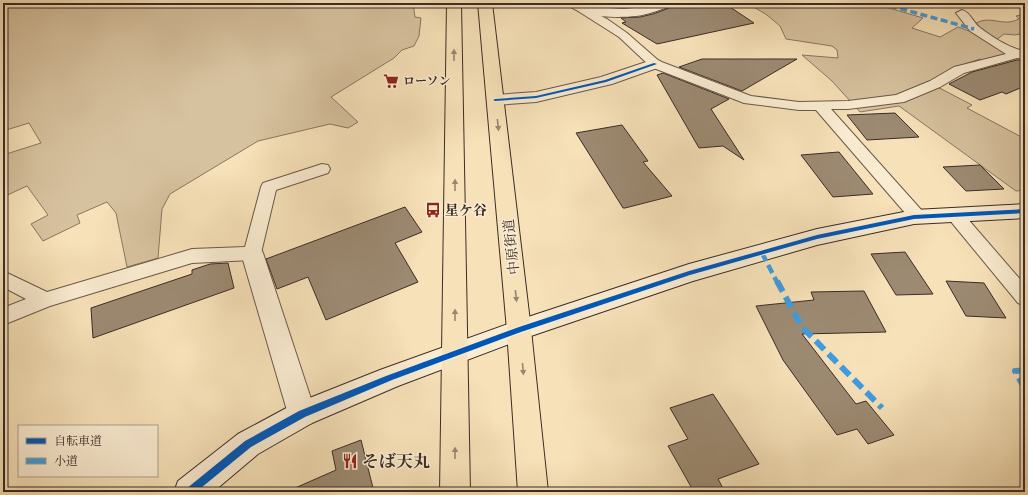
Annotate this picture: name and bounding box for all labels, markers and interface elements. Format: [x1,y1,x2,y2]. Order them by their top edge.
one-way arrow [451,48,457,61]
supermarket icon: ローソン [382,72,400,90]
place label: ローソン [403,72,451,89]
one-way arrow [494,119,501,131]
one-way arrow [452,178,458,191]
place label: 星ケ谷 [445,200,487,220]
bus stop icon: 星ケ谷 [424,201,442,219]
street label: 中原街道 [498,218,524,276]
one-way arrow [512,290,519,302]
one-way arrow [452,308,458,321]
one-way arrow [519,363,526,375]
legend [18,425,158,477]
text: 自転車道 [54,432,102,449]
one-way arrow [452,446,458,459]
place label: そば天丸 [362,448,430,473]
text: 小道 [54,452,78,469]
restaurant icon: そば天丸 [341,452,359,470]

